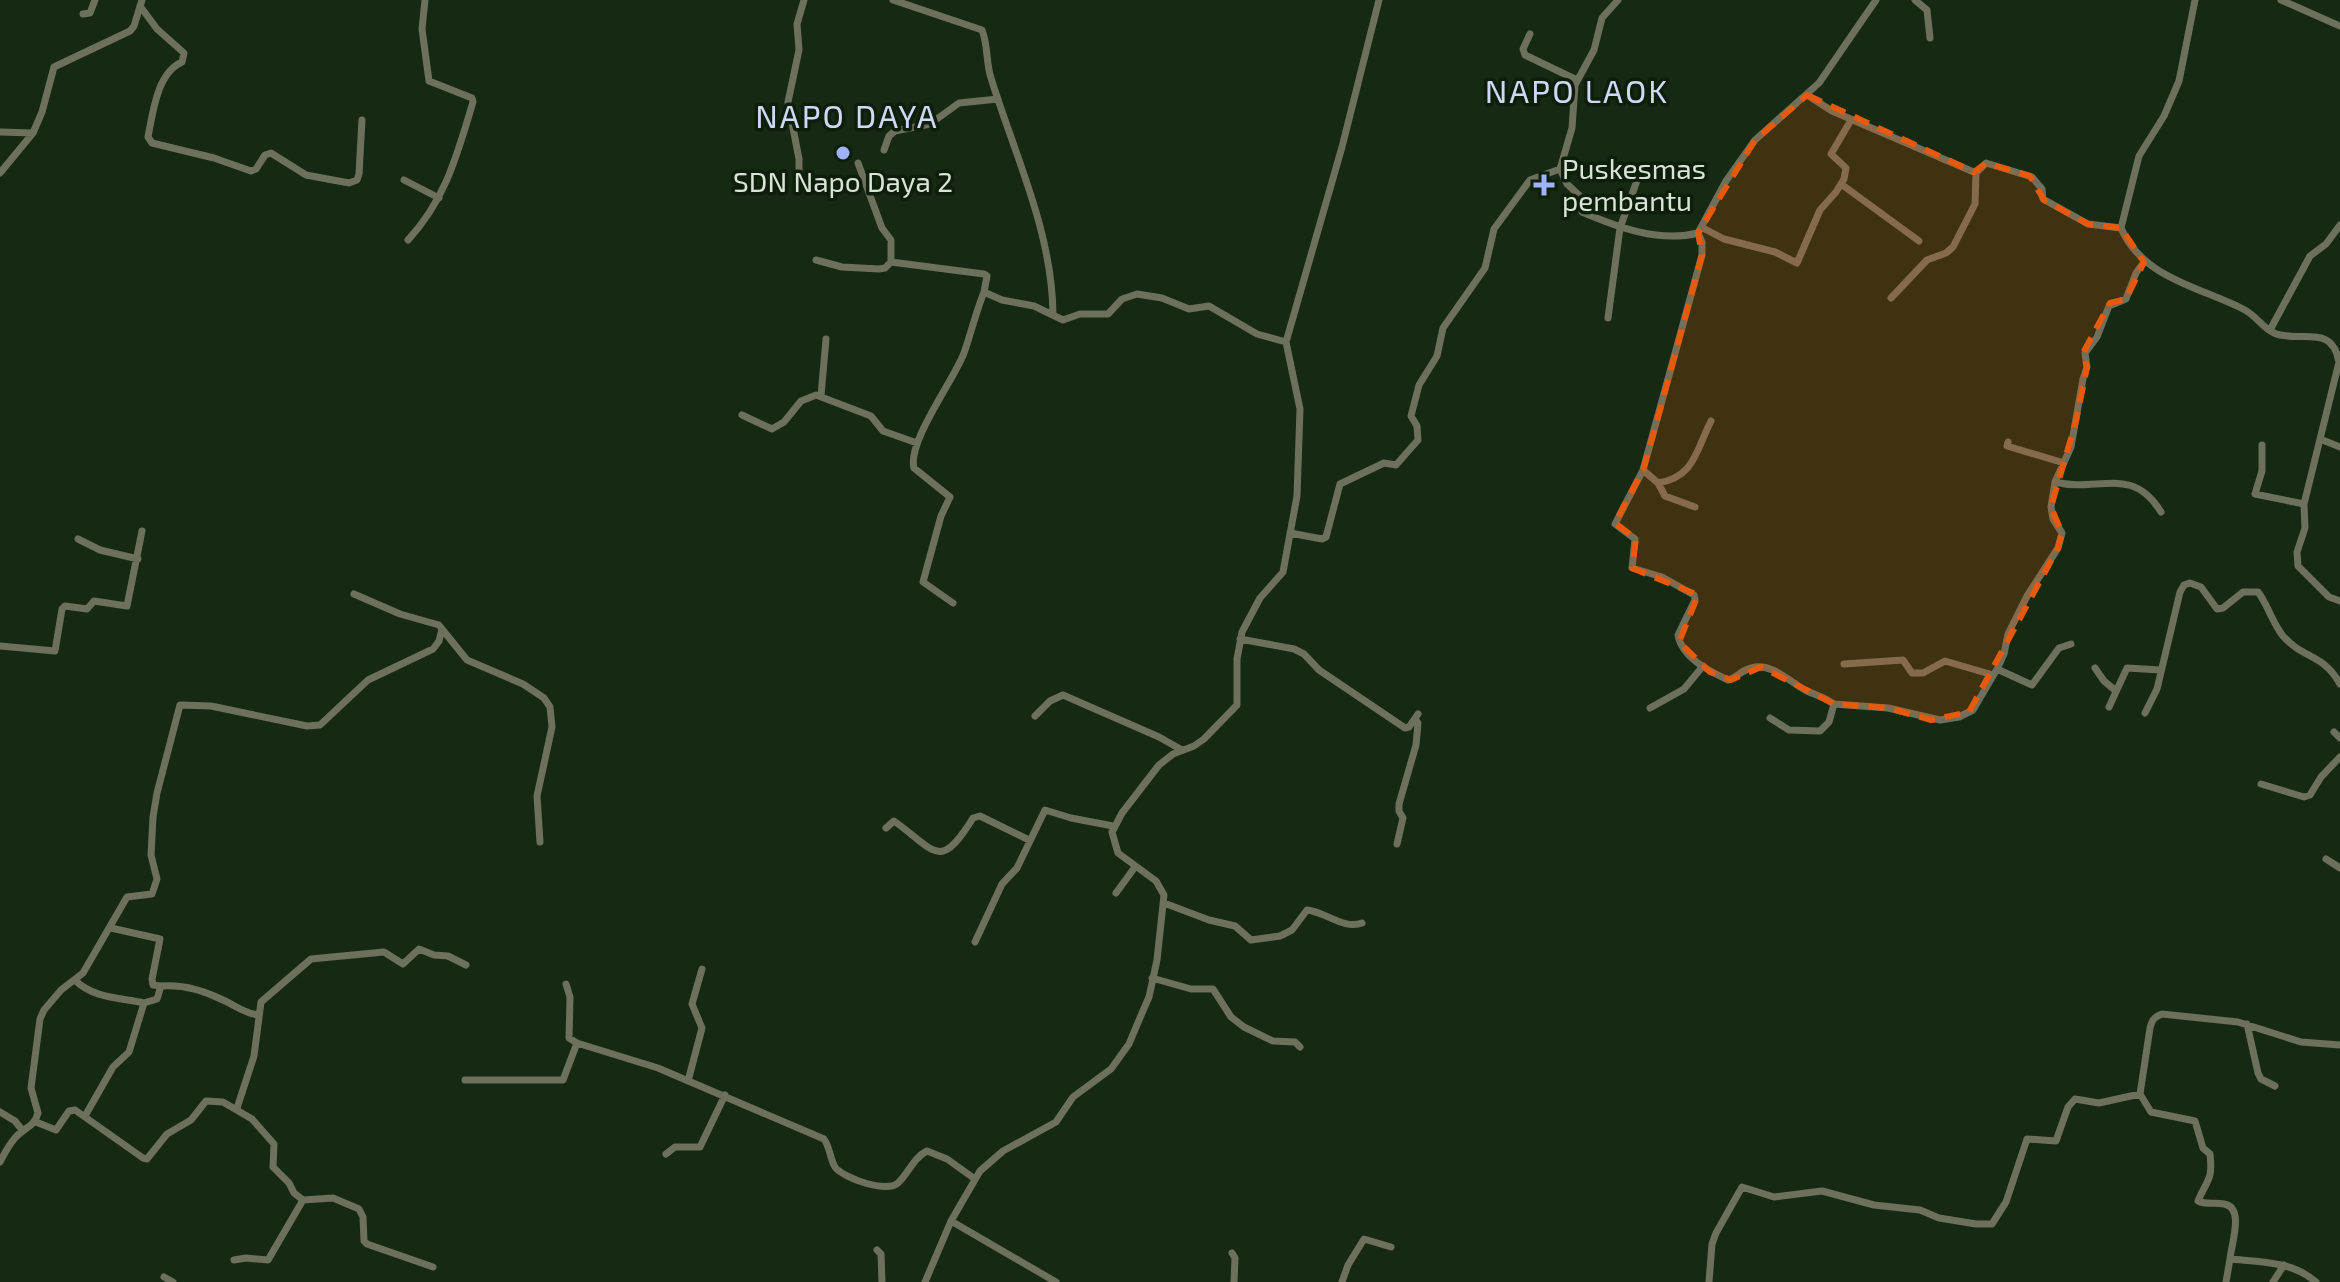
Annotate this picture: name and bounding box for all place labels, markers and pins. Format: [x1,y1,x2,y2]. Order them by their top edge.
marker: SDN Napo Daya 2 [834,144,852,162]
place label: Puskesmas pembantu [1562,151,1706,217]
place label: SDN Napo Daya 2 [733,164,953,198]
marker: Puskesmas pembantu [1533,174,1555,196]

